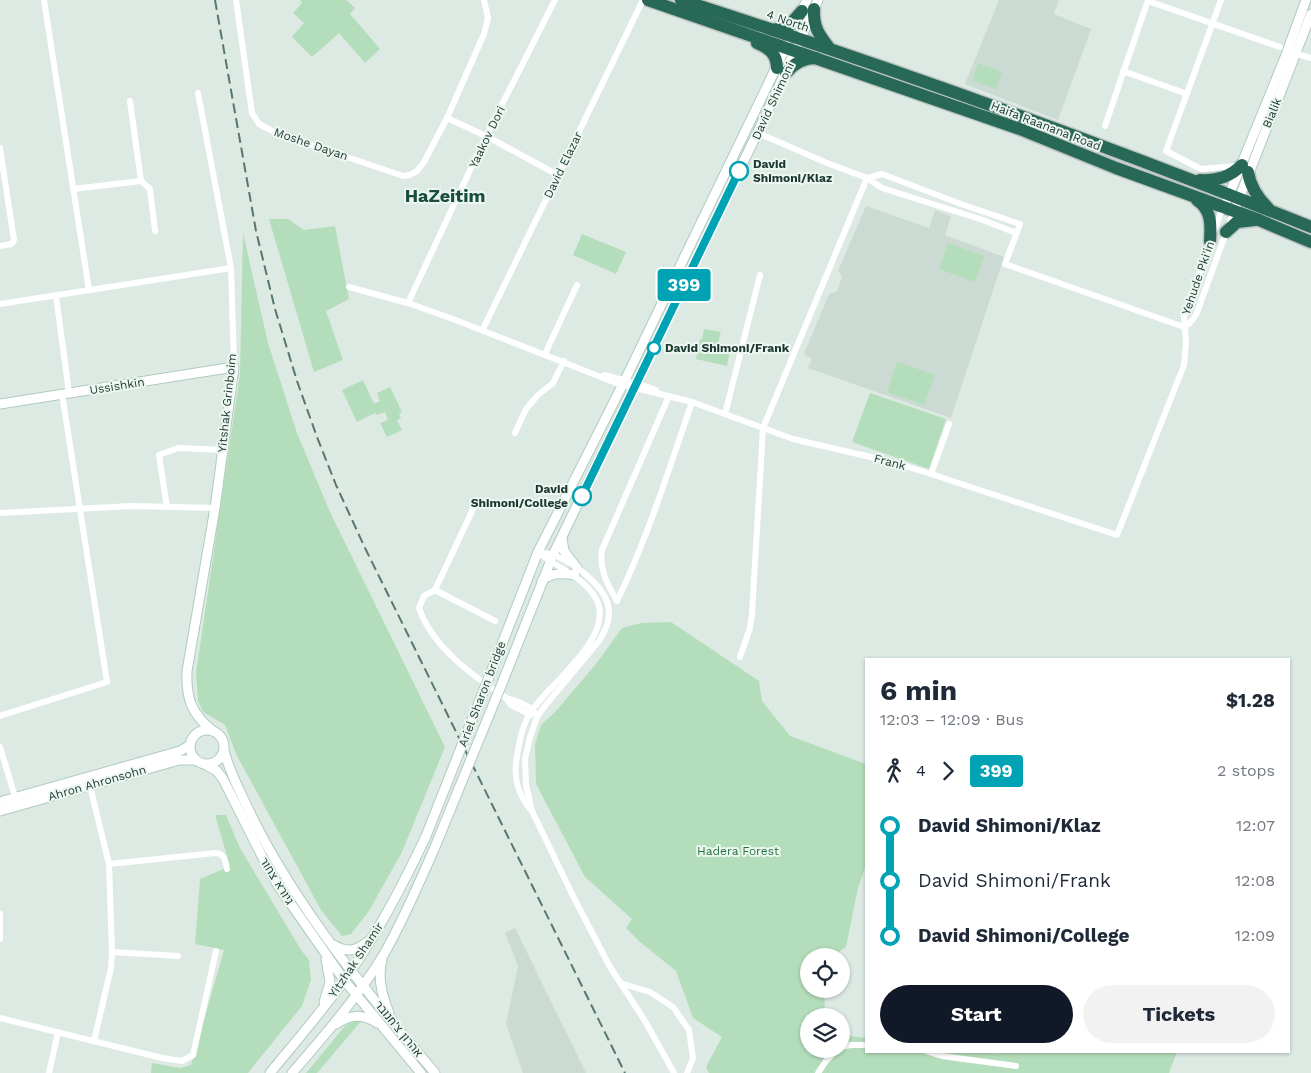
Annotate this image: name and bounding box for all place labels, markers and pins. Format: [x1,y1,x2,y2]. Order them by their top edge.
place label: David Shimoni/Klaz [753,157,832,185]
marker: David Shimoni/Klaz [729,161,749,181]
marker: David Shimoni/Frank [647,341,661,355]
place label: David Shimoni/Frank [665,341,790,355]
place label: David Shimoni/College [471,482,568,510]
marker: David Shimoni/College [572,486,592,506]

